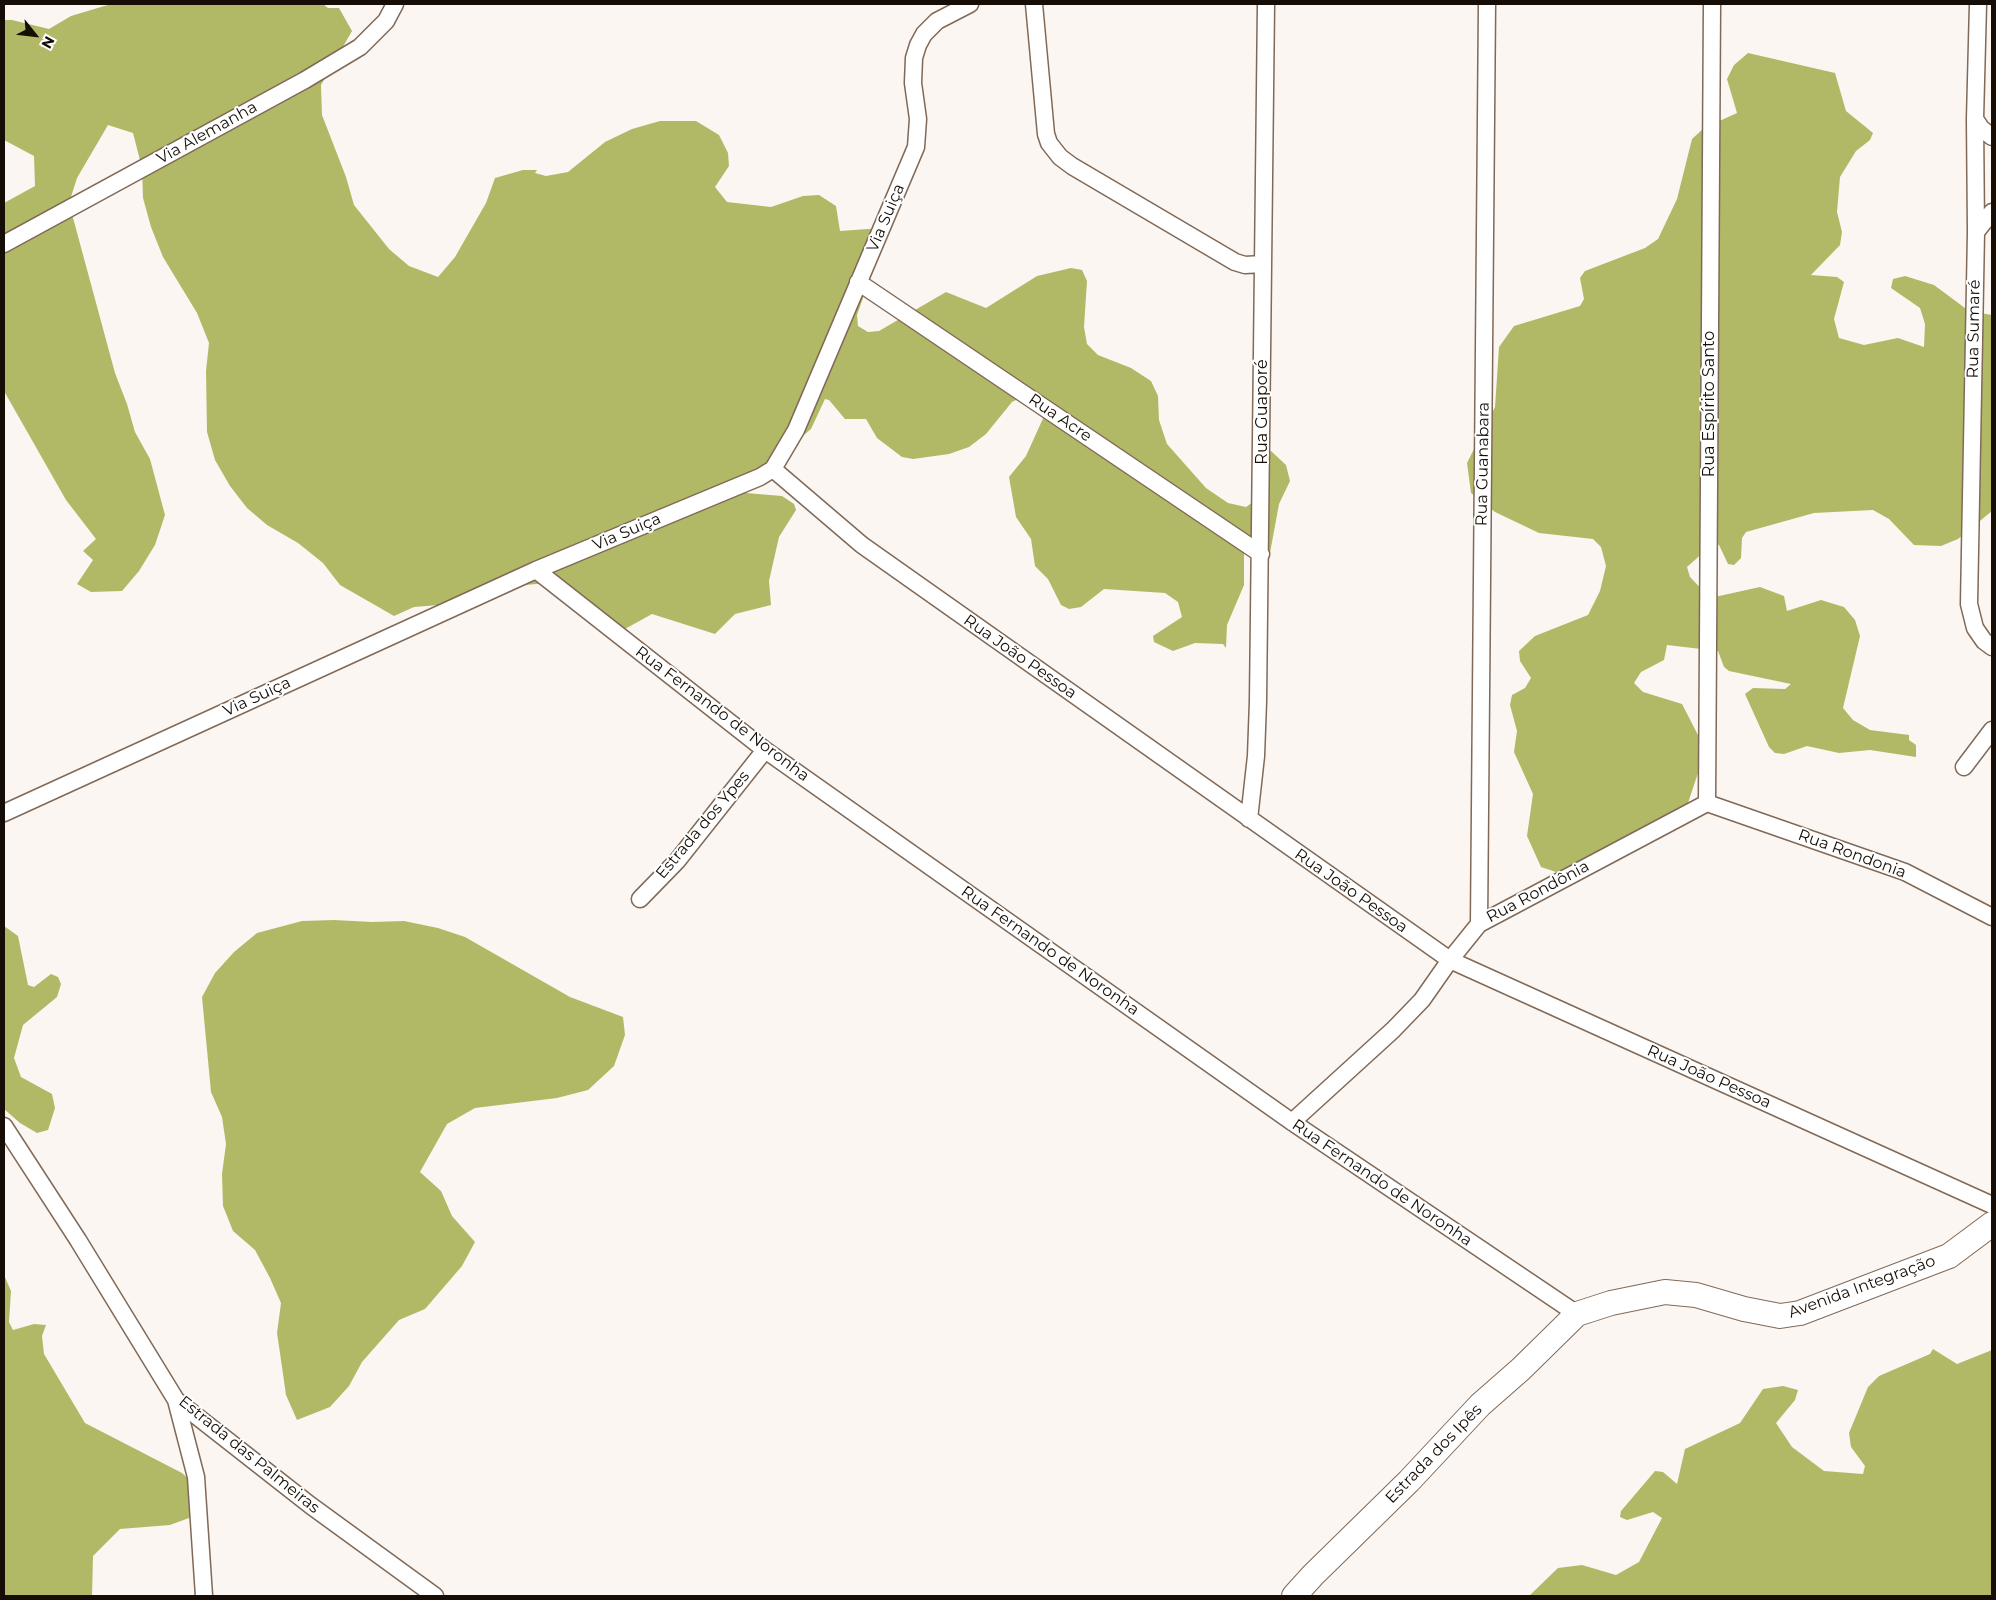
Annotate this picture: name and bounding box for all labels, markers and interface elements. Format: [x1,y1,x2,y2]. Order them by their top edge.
north arrow [10,10,60,60]
text: N [38,33,59,52]
street label: Via Alemanha [153,98,261,168]
street label: Via Suiça [863,181,909,255]
street label: Rua Sumaré [1964,279,1984,379]
street label: Rua Espírito Santo [1699,331,1719,477]
street label: Rua Guaporé [1252,359,1272,465]
street label: Rua Acre [1025,390,1095,446]
street label: Rua Guanabara [1472,402,1494,526]
street label: Via Suiça [590,509,664,555]
street label: Rua João Pessoa [960,611,1080,703]
street label: Rua Fernando de Noronha [631,642,813,786]
street label: Via Suiça [220,673,294,721]
street label: Estrada dos Ypes [652,767,754,883]
street label: Rua Rondonia [1795,826,1909,882]
street label: Rua João Pessoa [1291,845,1411,937]
street label: Rua Rondônia [1483,857,1593,927]
street label: Rua Fernando de Noronha [957,882,1143,1020]
street label: Rua João Pessoa [1644,1041,1774,1113]
street label: Rua Fernando de Noronha [1288,1115,1476,1251]
street label: Avenida Integração [1786,1251,1938,1323]
street label: Estrada das Palmeiras [175,1392,323,1518]
street label: Estrada dos Ipês [1382,1400,1486,1508]

